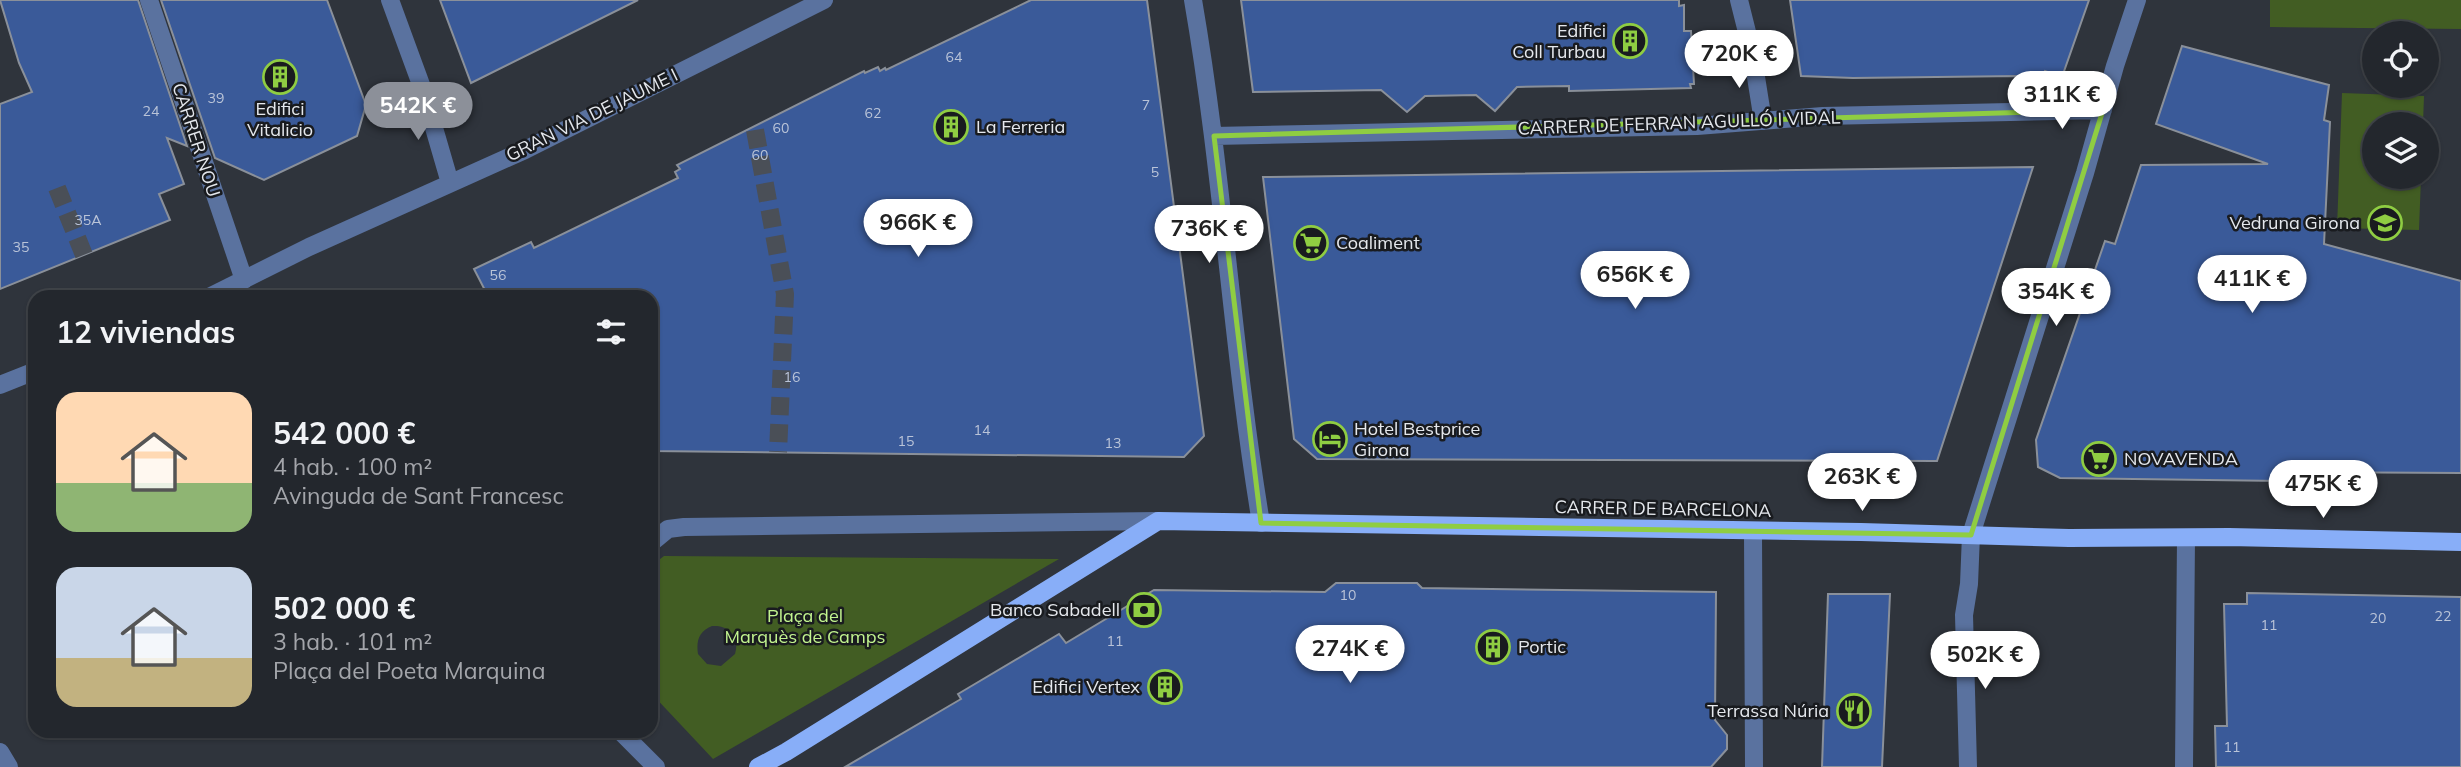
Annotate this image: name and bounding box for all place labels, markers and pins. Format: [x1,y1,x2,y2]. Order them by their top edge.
place label: Edifici Coll Turbau [1512,19,1606,63]
building icon: Edifici Coll Turbau [1611,22,1649,60]
pin: 720K € [1682,31,1796,90]
building icon: Edifici Vitalicio [261,58,299,96]
pin: 311K € [2005,72,2119,131]
pin: 542K € [361,82,475,142]
place label: Edifici Vitalicio [247,97,313,141]
building icon: La Ferreria [932,108,970,146]
place label: La Ferreria [976,115,1065,138]
pin: 966K € [861,200,975,259]
school or university icon: Vedruna Girona [2366,204,2404,242]
pin: 736K € [1152,205,1266,265]
place label: Vedruna Girona [2229,211,2360,234]
supermarket icon: Coaliment [1292,224,1330,262]
place label: Coaliment [1336,231,1420,254]
pin: 656K € [1578,252,1692,311]
pin: 411K € [2195,256,2309,315]
pin: 354K € [1999,268,2113,328]
place label: Hotel Bestprice Girona [1354,417,1480,461]
hotel icon: Hotel Bestprice Girona [1311,420,1349,458]
supermarket icon: NOVAVENDA [2080,440,2118,478]
place label: NOVAVENDA [2124,447,2238,470]
pin: 263K € [1805,454,1919,513]
pin: 475K € [2266,461,2380,520]
bank icon: Banco Sabadell [1125,591,1163,629]
place label: Banco Sabadell [990,598,1120,621]
pin: 274K € [1293,626,1407,685]
building icon: Portic [1474,628,1512,666]
pin: 502K € [1928,632,2042,691]
place label: Portic [1518,635,1566,658]
building icon: Edifici Vertex [1146,668,1184,706]
place label: Edifici Vertex [1032,675,1140,698]
restaurant icon: Terrassa Núria [1835,692,1873,730]
place label: Terrassa Núria [1707,699,1829,722]

